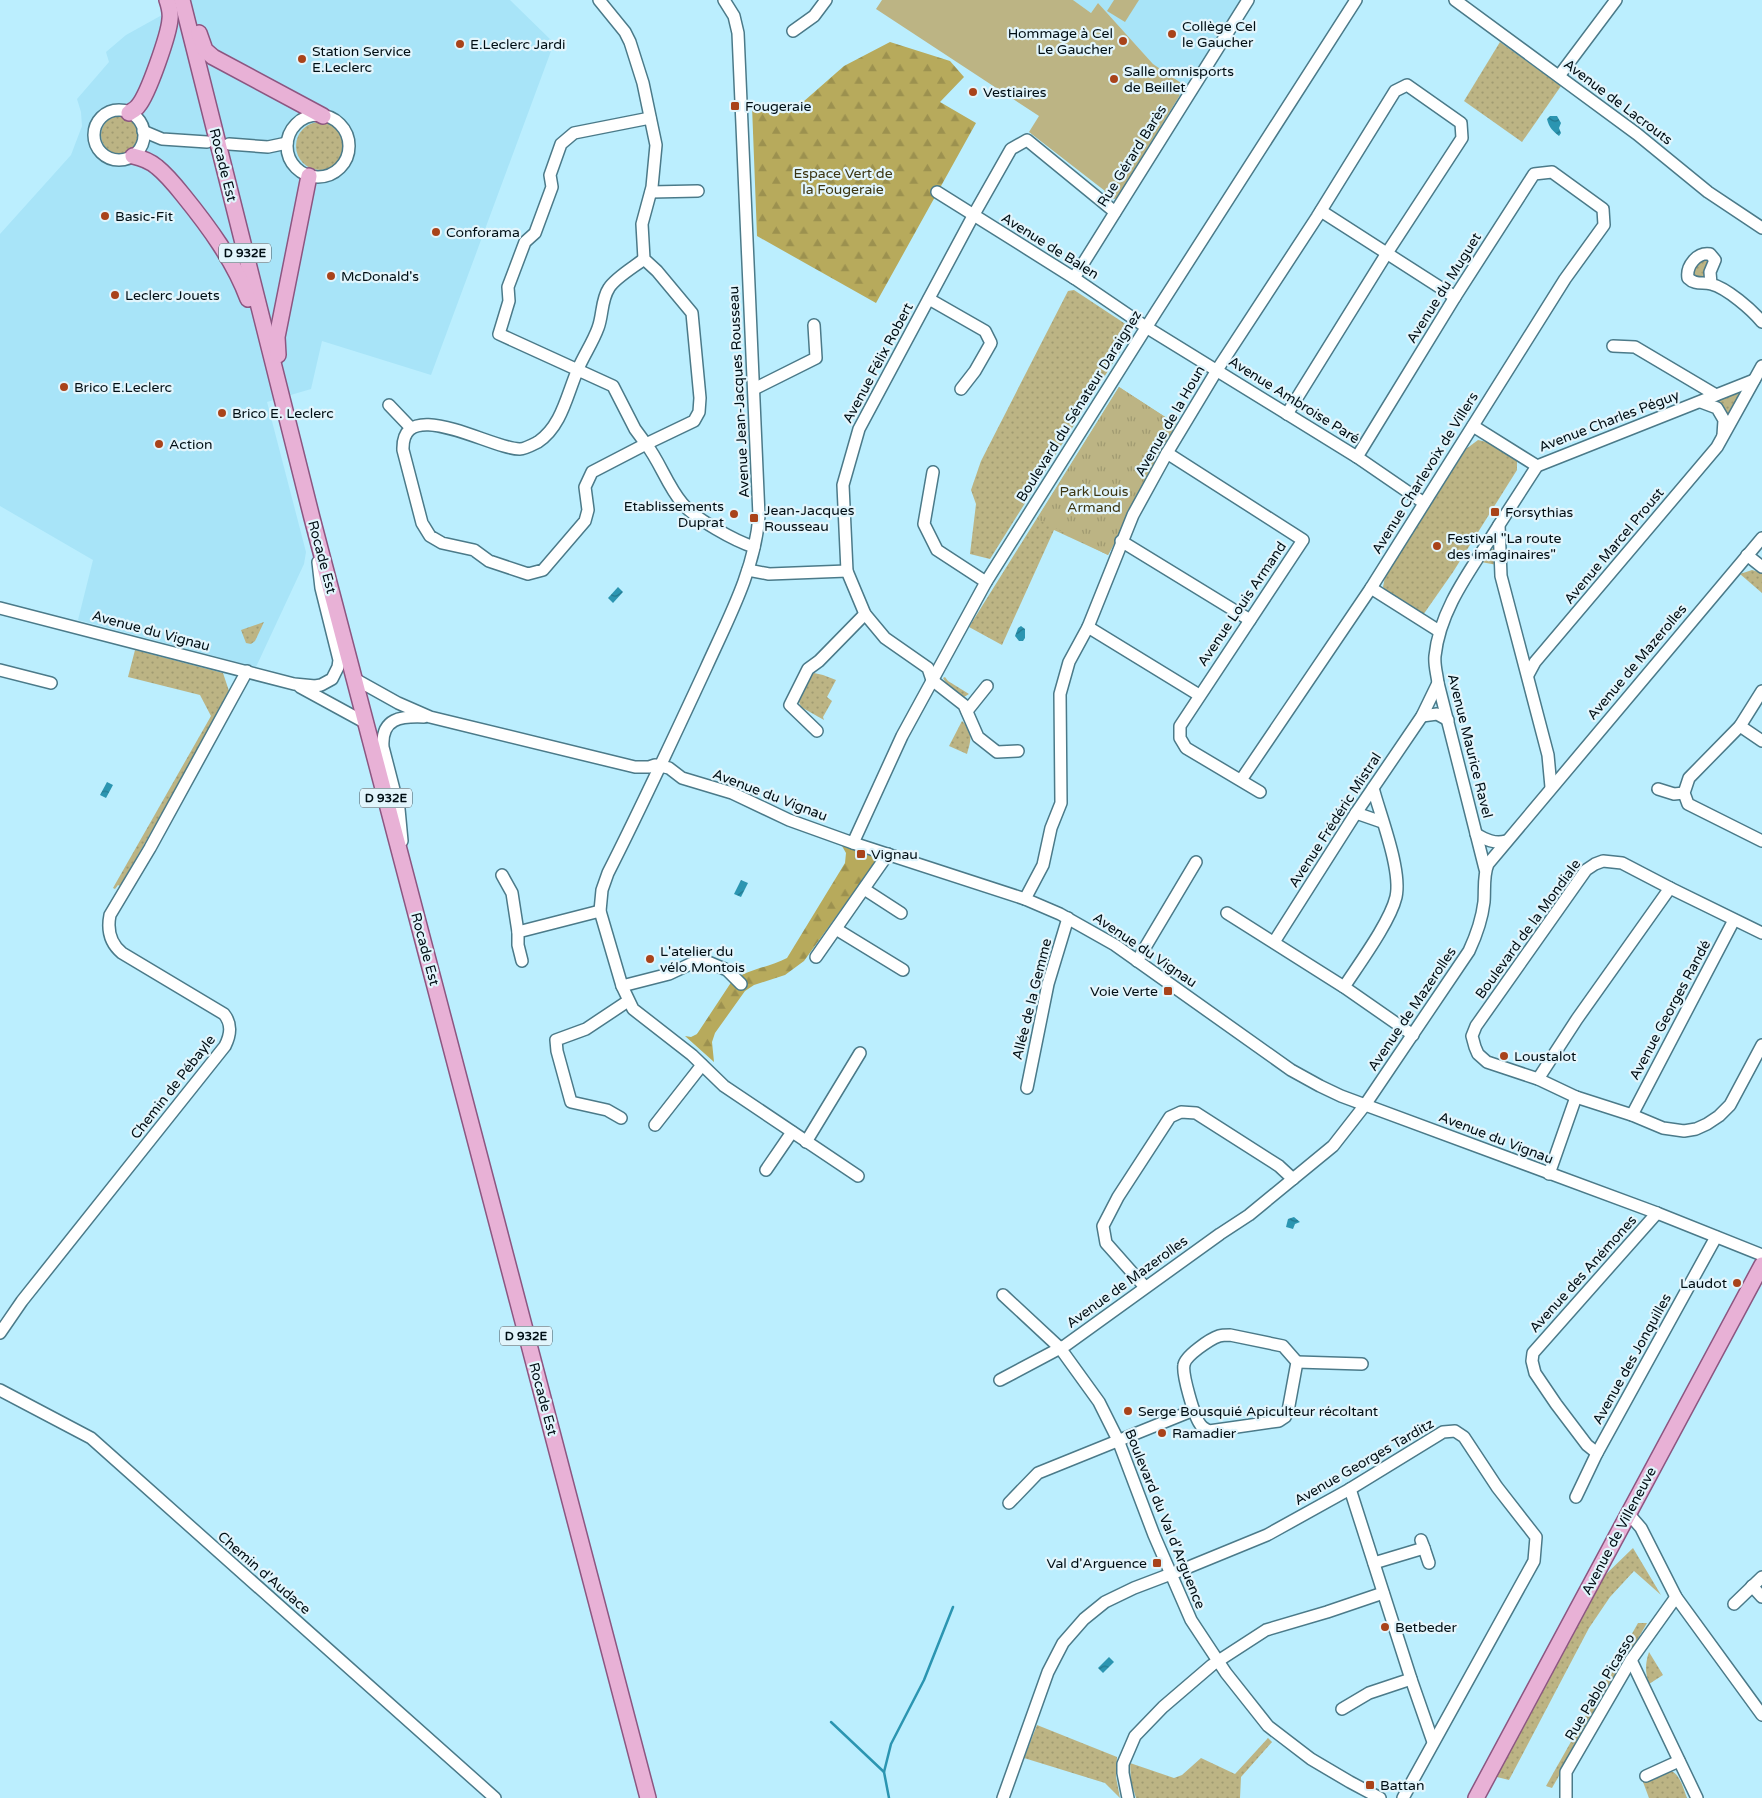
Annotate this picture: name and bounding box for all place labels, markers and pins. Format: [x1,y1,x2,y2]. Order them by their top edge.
place label: Collège Cel le Gaucher [1182,18,1256,51]
place label: Hommage à Cel Le Gaucher [1008,25,1114,58]
marker: Collège Cel le Gaucher [1166,28,1178,40]
marker: Hommage à Cel Le Gaucher [1117,35,1129,47]
place label: E.Leclerc Jardi [470,36,566,53]
marker: E.Leclerc Jardi [454,38,466,50]
place label: Station Service E.Leclerc [312,43,411,76]
marker: Station Service E.Leclerc [296,53,308,65]
place label: Salle omnisports de Beillet [1124,63,1234,96]
marker: Salle omnisports de Beillet [1108,73,1120,85]
place label: Vestiaires [983,84,1047,101]
marker: Vestiaires [967,86,979,98]
place label: Fougeraie [745,98,811,115]
marker: Fougeraie [729,100,741,112]
place label: Basic-Fit [115,208,174,225]
marker: Basic-Fit [99,210,111,222]
place label: Conforama [446,224,520,241]
marker: Conforama [430,226,442,238]
place label: McDonald's [341,268,419,285]
marker: McDonald's [325,270,337,282]
place label: Leclerc Jouets [125,287,220,304]
marker: Leclerc Jouets [109,289,121,301]
place label: Brico E.Leclerc [74,379,172,396]
marker: Brico E.Leclerc [58,381,70,393]
place label: Brico E. Leclerc [232,405,334,422]
marker: Brico E. Leclerc [216,407,228,419]
place label: Action [169,436,213,453]
marker: Action [153,438,165,450]
place label: Etablissements Duprat [624,498,725,531]
place label: Jean-Jacques Rousseau [764,502,855,535]
place label: Forsythias [1505,504,1574,521]
marker: Forsythias [1489,506,1501,518]
marker: Etablissements Duprat [728,508,740,520]
marker: Jean-Jacques Rousseau [748,512,760,524]
place label: Festival "La route des imaginaires" [1447,530,1561,563]
marker: Festival "La route des imaginaires" [1431,540,1443,552]
place label: Vignau [871,846,918,863]
marker: Vignau [855,848,867,860]
place label: L'atelier du vélo Montois [660,943,745,976]
marker: L'atelier du vélo Montois [644,953,656,965]
place label: Voie Verte [1090,983,1158,1000]
marker: Voie Verte [1162,985,1174,997]
place label: Loustalot [1514,1048,1577,1065]
marker: Loustalot [1498,1050,1510,1062]
place label: Laudot [1680,1275,1728,1292]
marker: Laudot [1731,1277,1743,1289]
place label: Serge Bousquié Apiculteur récoltant [1138,1403,1379,1420]
marker: Serge Bousquié Apiculteur récoltant [1122,1405,1134,1417]
place label: Ramadier [1172,1425,1237,1442]
marker: Ramadier [1156,1427,1168,1439]
place label: Val d'Arguence [1046,1555,1147,1572]
marker: Val d'Arguence [1151,1557,1163,1569]
place label: Betbeder [1395,1619,1457,1636]
marker: Betbeder [1379,1621,1391,1633]
place label: Battan [1380,1777,1425,1794]
marker: Battan [1364,1779,1376,1791]

